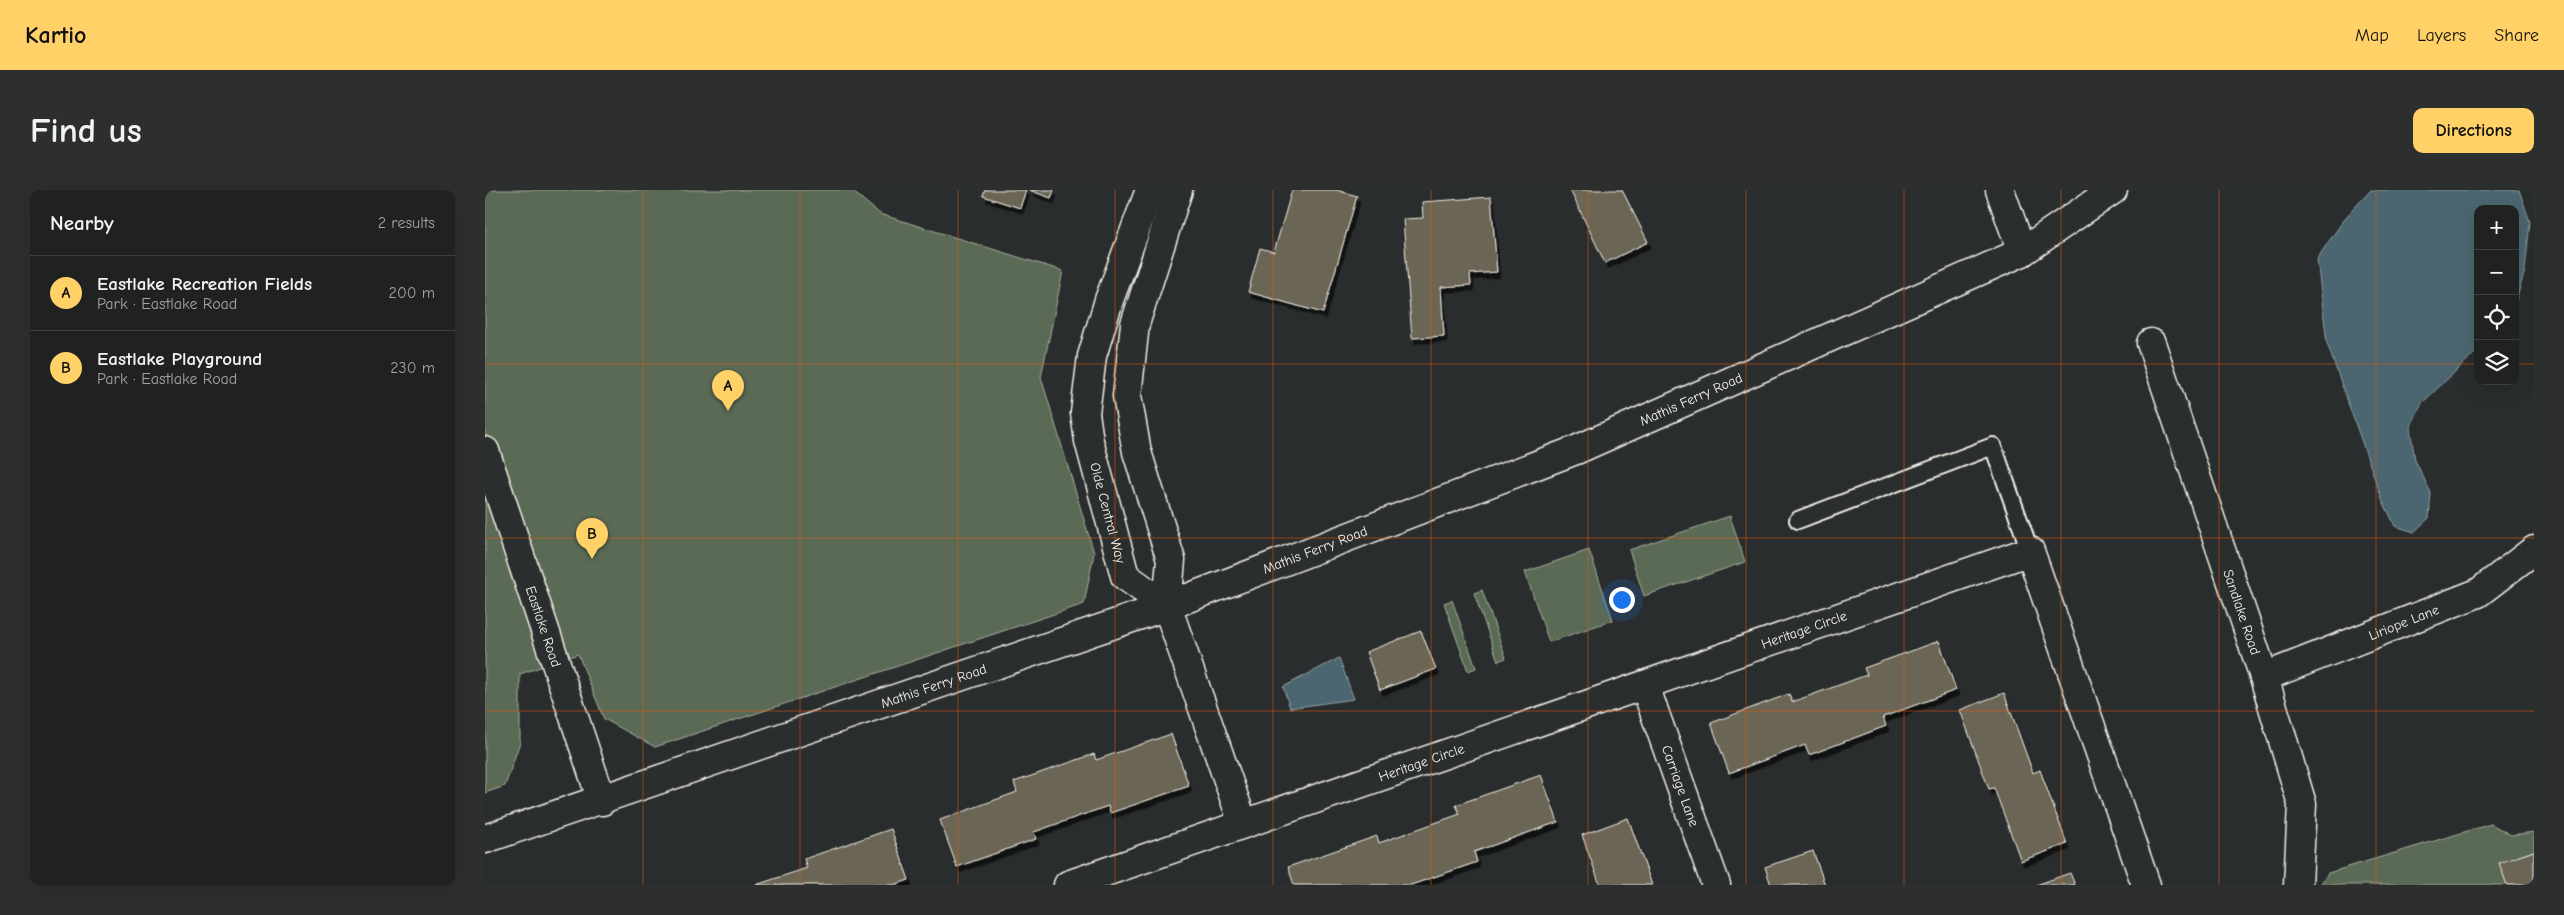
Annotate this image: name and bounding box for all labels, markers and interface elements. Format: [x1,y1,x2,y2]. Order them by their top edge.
text: Kartio [25,21,87,49]
text: Map [2355,25,2389,46]
text: Layers [2417,25,2466,46]
text: Share [2494,25,2539,46]
button: Directions [2413,108,2534,153]
text: Find us [30,110,142,151]
map controls [2474,205,2519,385]
button: + [2474,205,2519,250]
text: Nearby [50,211,114,235]
text: 2 results [378,214,435,232]
button: − [2474,250,2519,295]
text: Eastlake Recreation Fields [97,273,312,295]
text: A [62,284,70,302]
text: 200 m [389,284,435,302]
text: Park · Eastlake Road [97,295,237,313]
button: locate [2474,295,2519,340]
button: layers [2474,340,2519,385]
text: Eastlake Playground [97,348,262,370]
text: B [61,359,71,377]
text: 230 m [390,359,435,377]
street label: Mathis Ferry Road [1637,369,1745,430]
text: Park · Eastlake Road [97,370,237,388]
pin: A [712,370,744,411]
street label: Olde Central Way [1086,461,1129,566]
pin: B [576,518,608,559]
street label: Mathis Ferry Road [1260,522,1370,578]
street label: Sandlake Road [2219,567,2264,657]
street label: Eastlake Road [522,584,565,669]
your location [1609,587,1635,613]
street label: Liriope Lane [2366,601,2441,644]
street label: Heritage Circle [1759,607,1849,653]
street label: Mathis Ferry Road [879,660,989,712]
street label: Heritage Circle [1376,740,1467,786]
street label: Carriage Lane [1658,743,1702,829]

